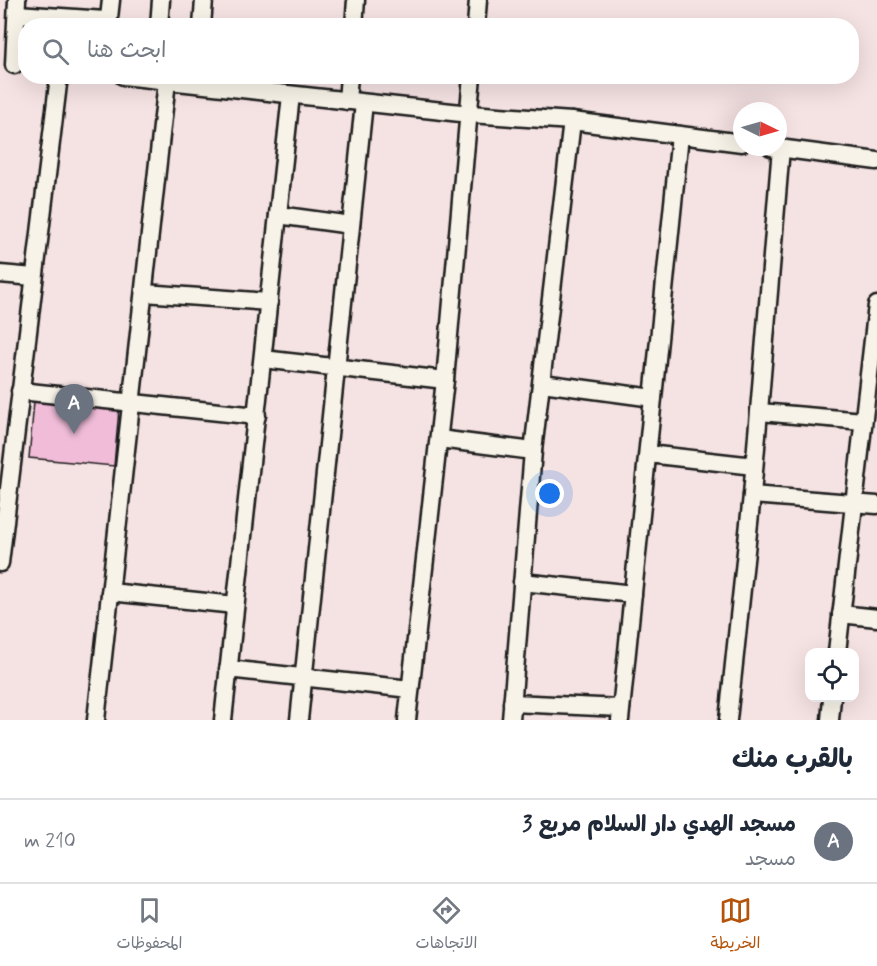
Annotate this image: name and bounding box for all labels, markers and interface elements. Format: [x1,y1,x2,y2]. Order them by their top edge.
search box [18,18,859,84]
icon: search [39,35,72,68]
text: ابحث هنا [87,37,167,65]
north arrow [733,102,787,156]
pin: A [54,384,94,434]
your location [535,479,564,508]
map controls [805,648,859,702]
button: locate [805,648,859,702]
text: بالقرب منك [732,743,853,777]
text: مسجد الهدي دار السلام مربع 3 [522,811,796,839]
text: 210 m [24,828,76,855]
text: A [827,828,840,855]
text: مسجد [745,846,796,873]
tab: المحفوظات [117,894,182,957]
tab: الاتجاهات [416,894,477,957]
tab: الخريطة [711,894,760,957]

